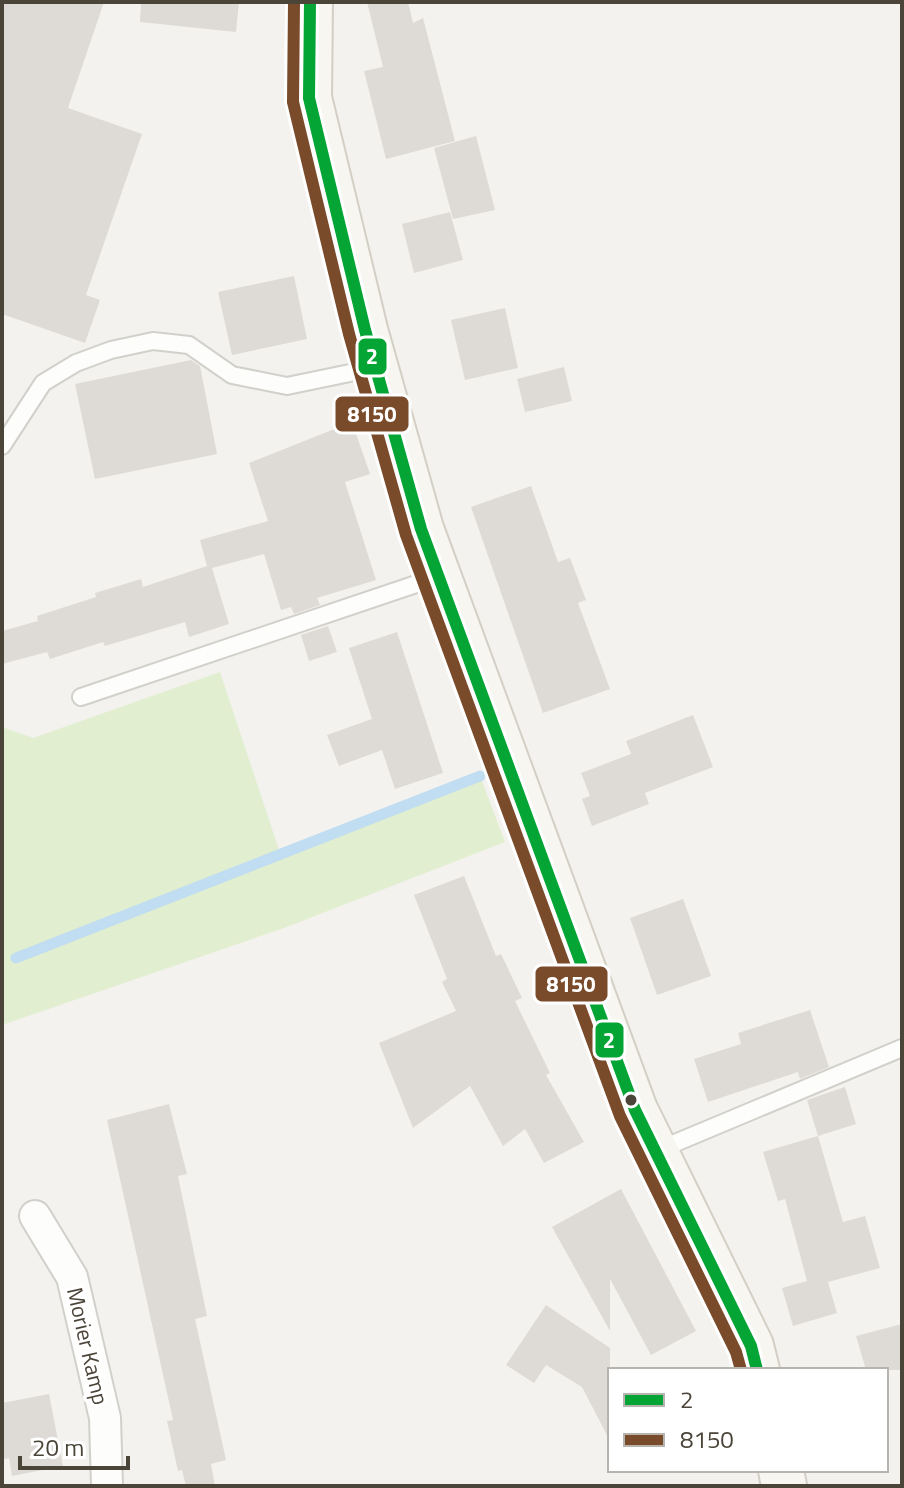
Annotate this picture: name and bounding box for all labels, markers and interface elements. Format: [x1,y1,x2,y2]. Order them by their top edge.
line badge: 2 [357,337,388,376]
text: 2 [366,339,378,373]
line badge: 8150 [334,395,410,433]
text: 8150 [347,397,397,431]
line badge: 8150 [534,965,609,1003]
text: 8150 [546,967,596,1001]
line badge: 2 [594,1021,625,1059]
text: 2 [603,1023,615,1057]
unlabelled marker [623,1092,639,1108]
street label: Morier Kamp [58,1284,118,1408]
legend [608,1368,888,1472]
text: 2 [680,1381,693,1417]
scale bar [20,1420,128,1470]
text: 8150 [680,1421,734,1457]
text: 20 m [32,1429,84,1465]

